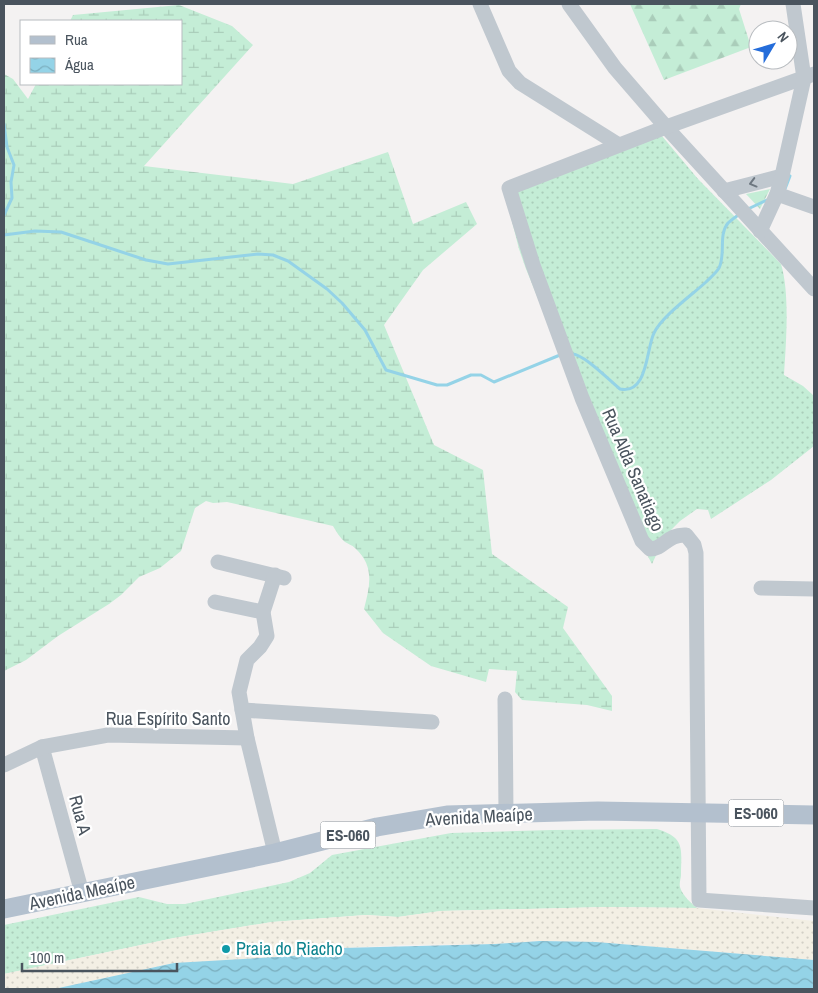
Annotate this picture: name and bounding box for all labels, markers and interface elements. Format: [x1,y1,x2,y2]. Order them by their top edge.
legend [20,20,182,85]
north arrow [748,20,798,70]
text: N [774,28,793,46]
text: Rua [65,29,88,50]
text: Água [64,54,94,75]
one-way arrow [749,178,757,188]
street label: Rua Alda Sanatiago [596,404,671,535]
street label: Rua Espírito Santo [106,706,230,731]
street label: Rua A [63,792,98,838]
road number: ES-060 [728,800,784,826]
street label: Avenida Meaípe [424,801,533,832]
road number: ES-060 [320,822,376,848]
street label: Avenida Meaípe [26,869,137,916]
place label: Praia do Riacho [236,936,343,961]
scale bar [22,940,178,972]
marker: Praia do Riacho [220,943,232,955]
text: 100 m [30,947,64,968]

